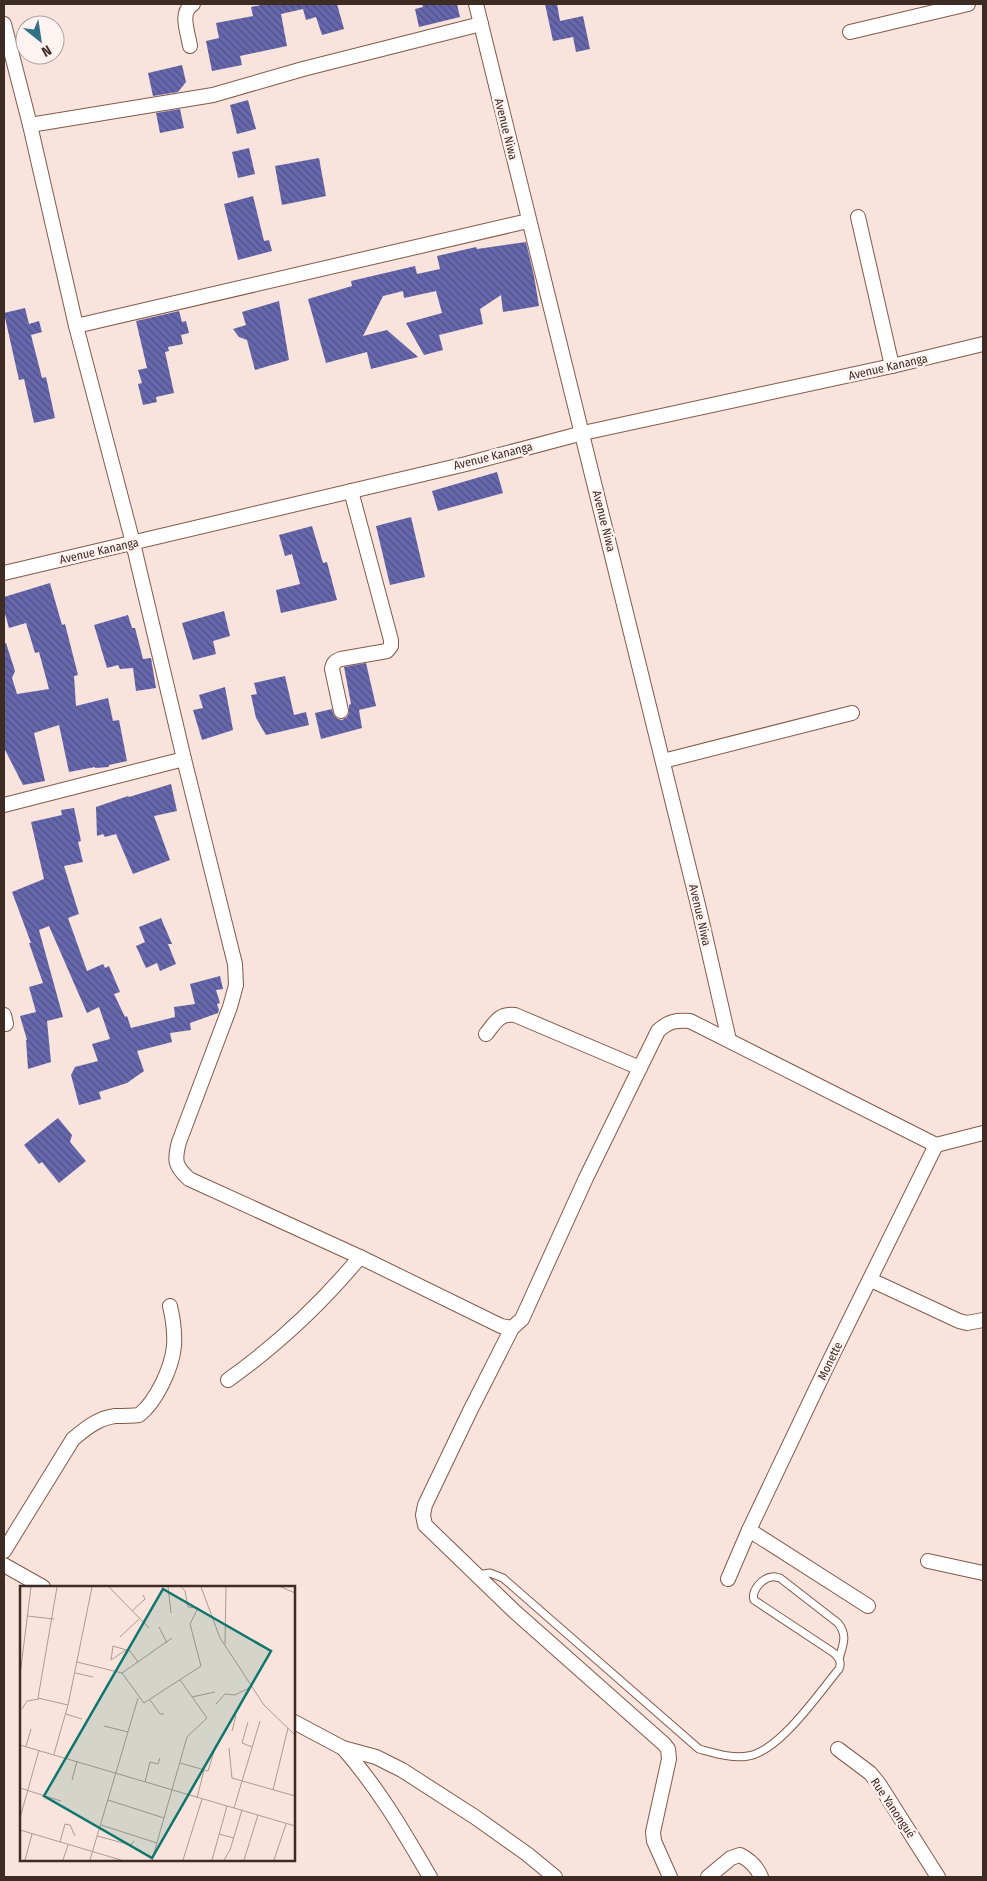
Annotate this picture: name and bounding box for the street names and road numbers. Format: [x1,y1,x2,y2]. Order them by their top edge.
street label: Avenue Niwa [492,97,520,161]
street label: Avenue Kananga [847,351,929,383]
street label: Avenue Kananga [452,439,534,473]
street label: Avenue Niwa [590,489,618,553]
street label: Avenue Kananga [58,535,140,567]
street label: Avenue Niwa [686,883,714,947]
street label: Monette [815,1340,845,1382]
street label: Rue Yanongué [868,1775,918,1841]

